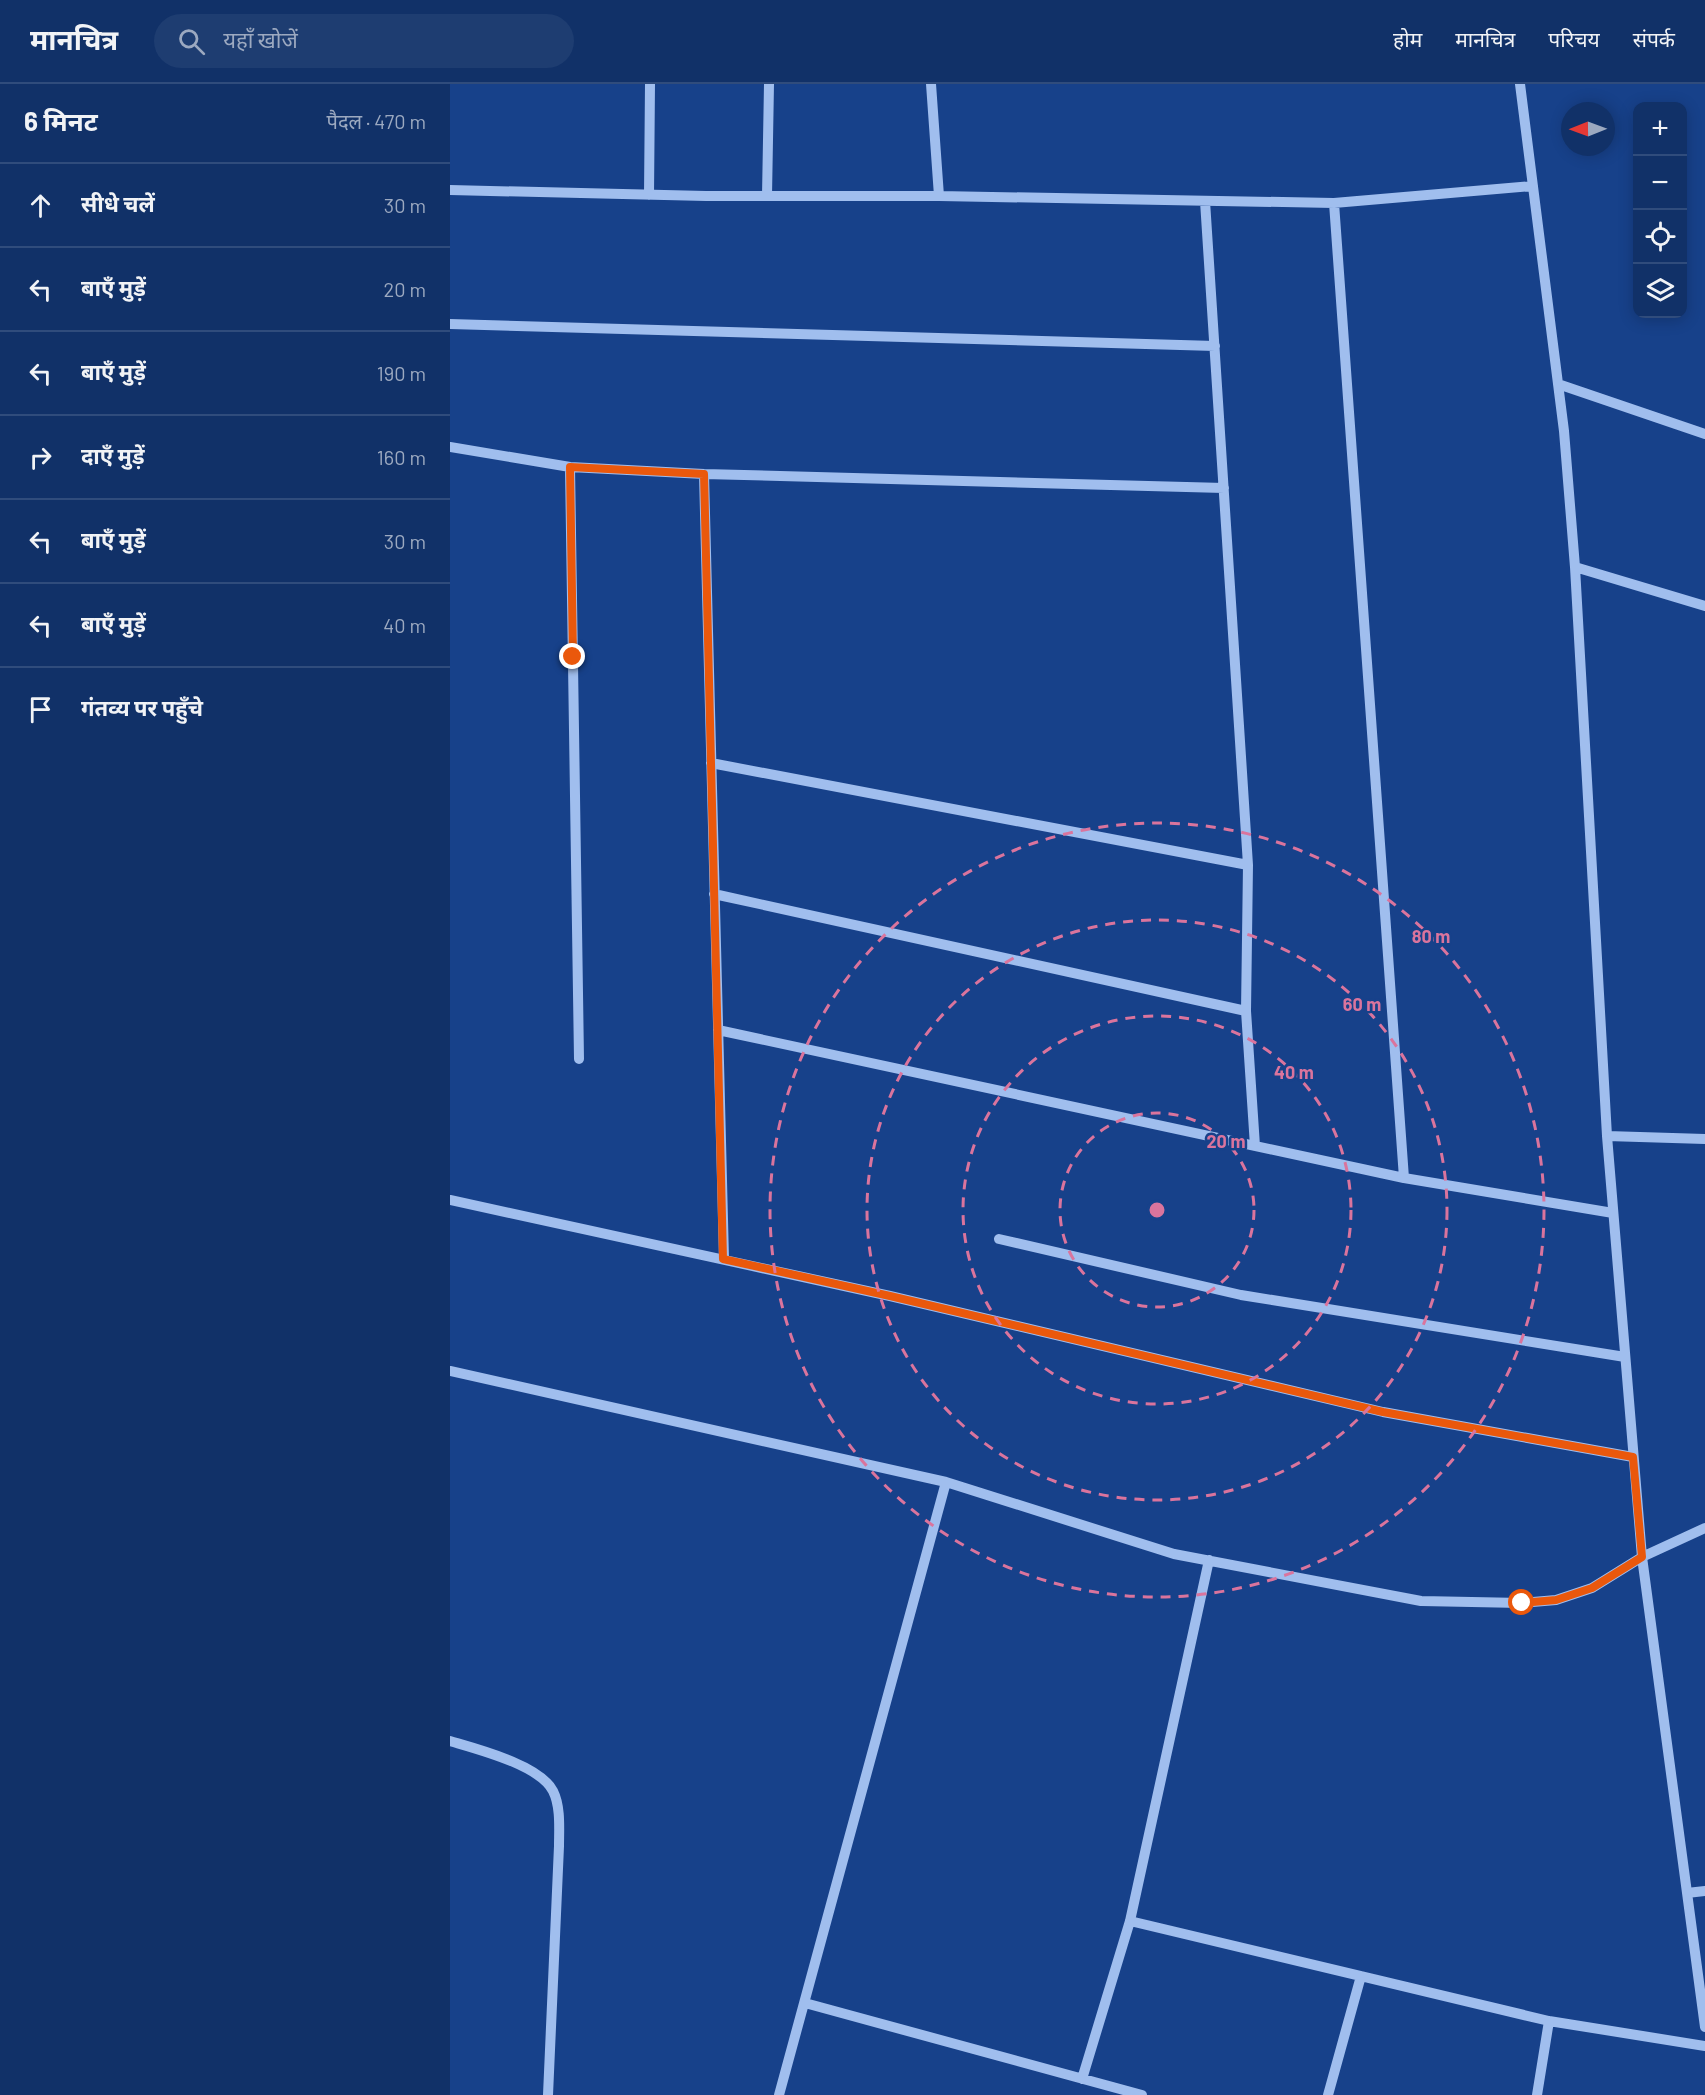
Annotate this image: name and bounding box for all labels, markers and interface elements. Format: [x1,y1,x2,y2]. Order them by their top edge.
search box [154,14,574,68]
text: मानचित्र [30,22,118,56]
icon: search [175,25,208,58]
text: यहाँ खोजें [223,26,298,52]
text: होम [1393,26,1422,51]
text: मानचित्र [1455,26,1515,51]
text: परिचय [1548,26,1600,51]
text: संपर्क [1633,26,1675,51]
north arrow [1561,102,1615,156]
map controls [1633,102,1687,318]
button: + [1633,102,1687,156]
text: 6 मिनट [24,105,98,136]
text: पैदल · 470 m [327,109,426,133]
button: − [1633,156,1687,210]
icon: ahead [24,189,57,222]
text: सीधे चलें [81,190,155,216]
text: 30 m [384,193,426,217]
button: locate [1633,210,1687,264]
button: layers [1633,264,1687,318]
icon: left [24,273,57,306]
text: बाएँ मुड़ें [81,274,146,300]
text: 20 m [383,277,426,301]
icon: left [24,357,57,390]
text: बाएँ मुड़ें [81,358,146,384]
text: 190 m [377,361,426,385]
icon: right [24,441,57,474]
text: दाएँ मुड़ें [81,442,144,468]
text: 160 m [377,445,426,469]
icon: left [24,525,57,558]
text: बाएँ मुड़ें [81,526,146,552]
text: 30 m [384,529,426,553]
icon: left [24,609,57,642]
text: बाएँ मुड़ें [81,610,146,636]
text: 40 m [383,613,426,637]
route end [559,643,585,669]
icon: arrive [24,693,57,726]
text: गंतव्य पर पहुँचे [81,694,203,720]
text: 80 m [1412,925,1450,947]
text: 60 m [1343,993,1381,1015]
text: 40 m [1274,1061,1314,1083]
text: 20 m [1207,1130,1245,1152]
centre of rings [1147,1200,1167,1220]
route start [1508,1589,1534,1615]

